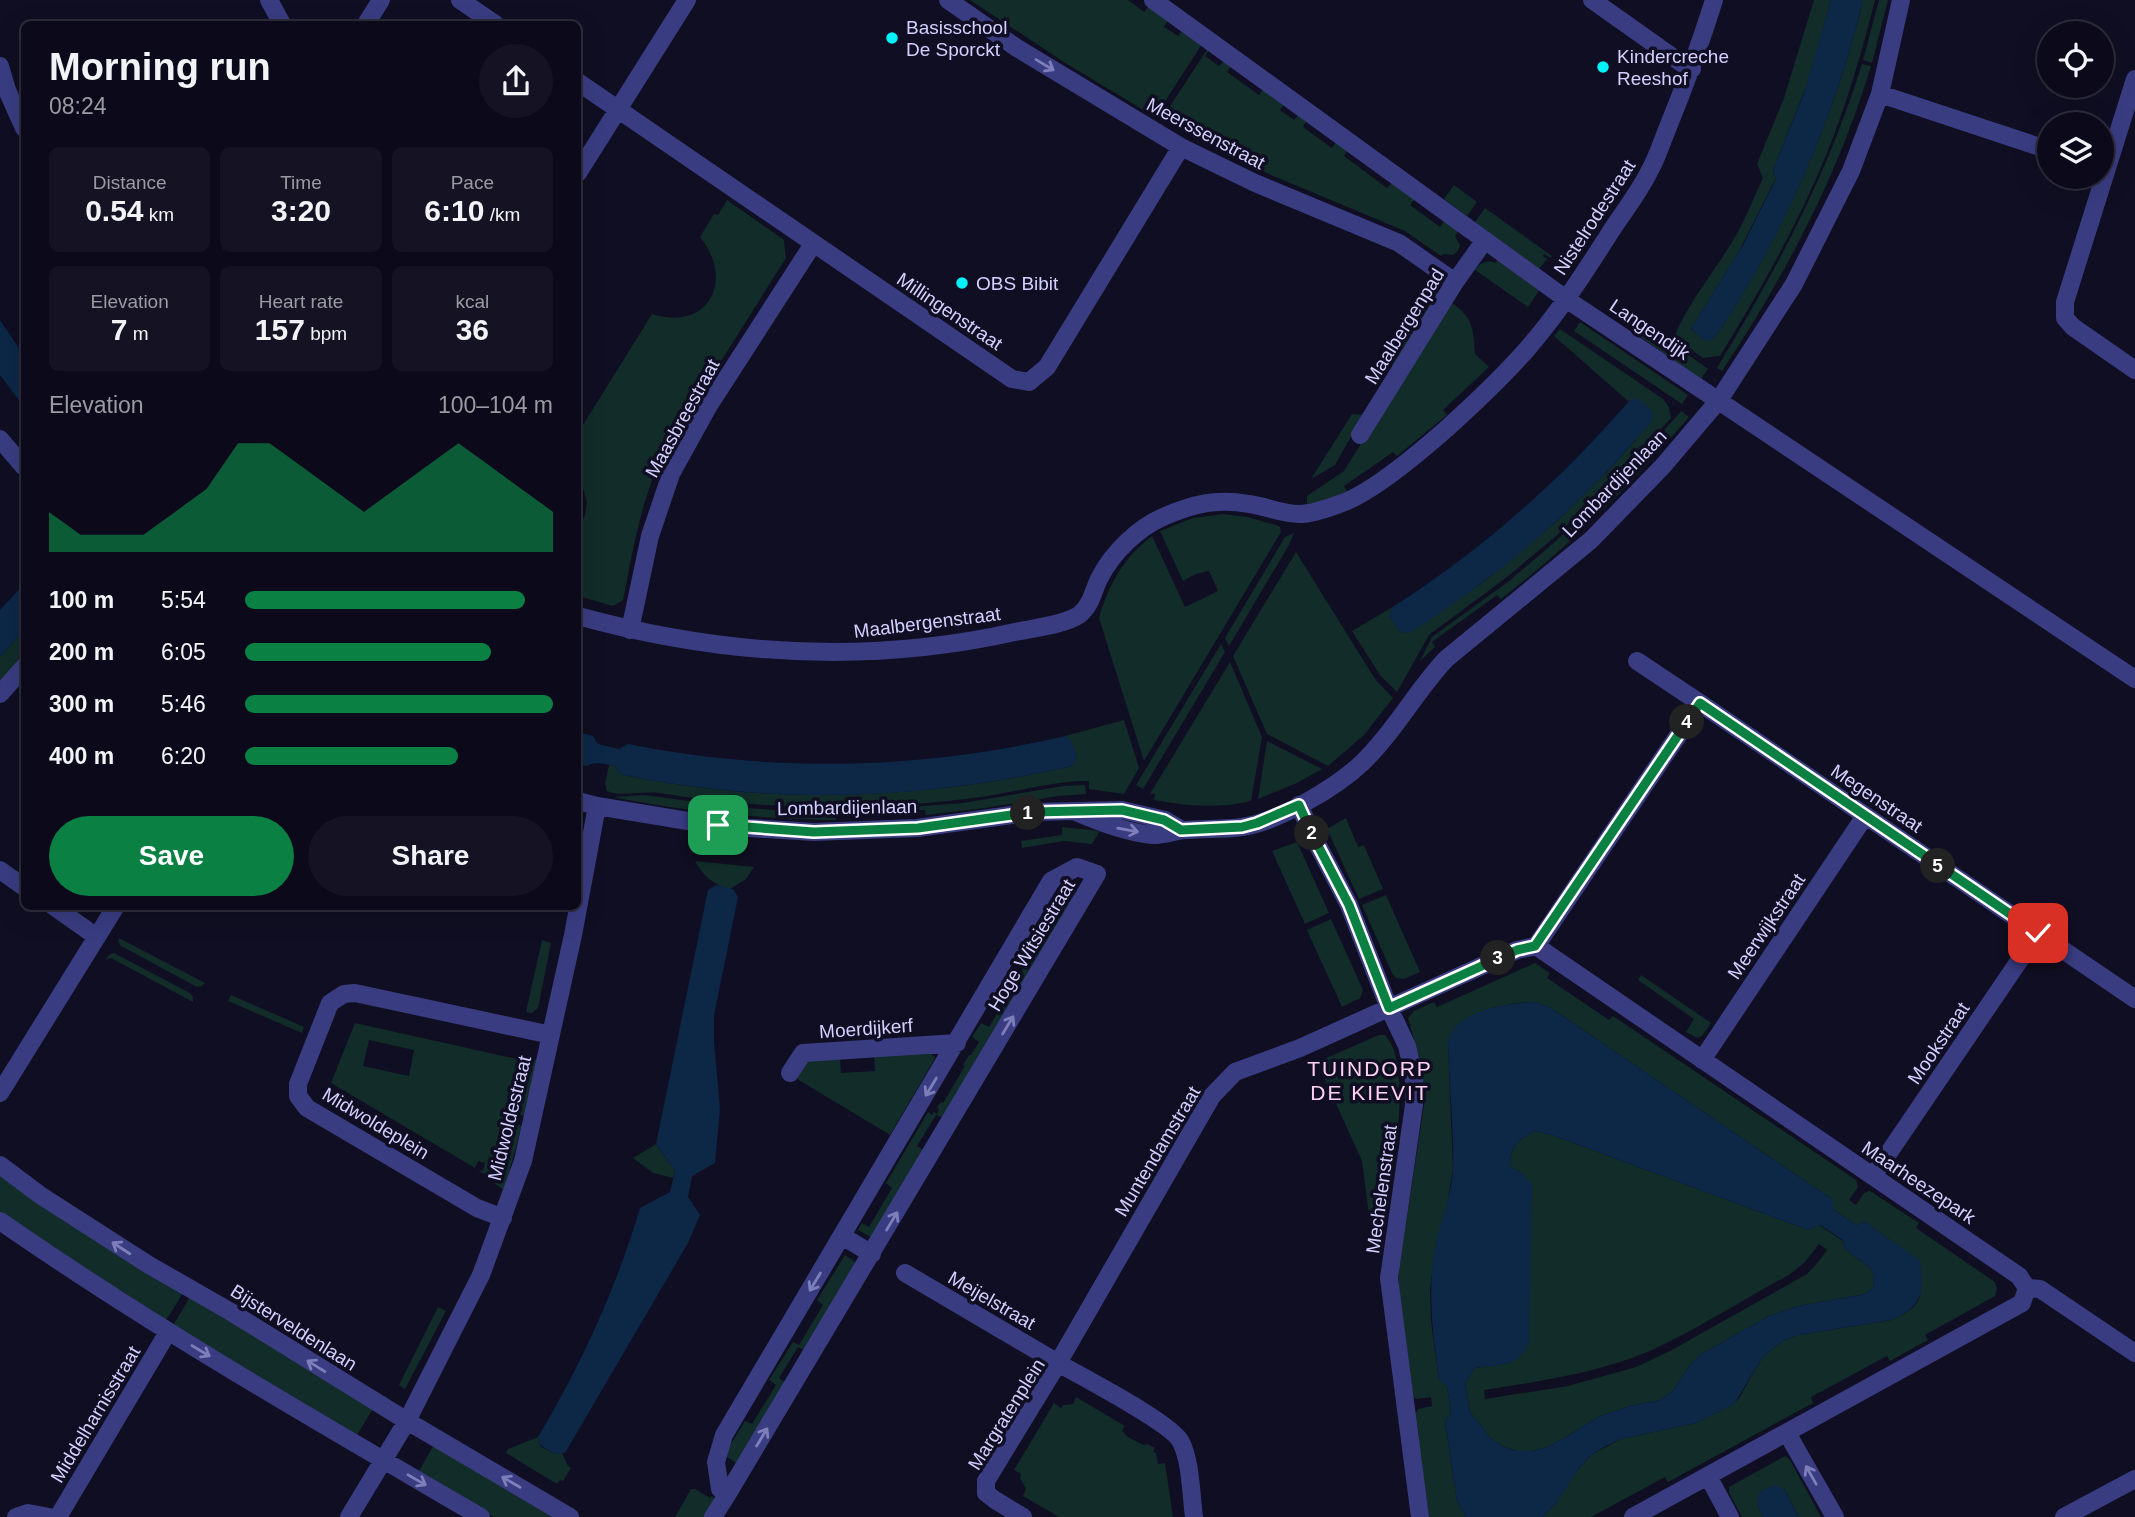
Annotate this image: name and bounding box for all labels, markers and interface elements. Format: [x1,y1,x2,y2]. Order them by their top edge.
place label: Basisschool De Sporckt [906,17,1007,60]
map controls [2037,21,2114,189]
button: locate [2037,21,2114,98]
marker: Basisschool De Sporckt [884,30,900,46]
button: share [479,44,553,118]
text: Morning run [49,46,271,88]
place label: Kindercreche Reeshof [1617,46,1729,89]
one-way arrow [1035,59,1055,73]
marker: Kindercreche Reeshof [1595,59,1611,75]
text: 08:24 [49,93,107,119]
street label: Meerssenstraat [1143,93,1269,174]
button: layers [2037,112,2114,189]
street label: Nistelrodestraat [1549,155,1640,279]
text: Distance [93,172,167,193]
text: Time [280,172,322,193]
text: Pace [451,172,494,193]
text: 0.54 [85,194,144,227]
text: 3:20 [271,194,331,227]
text: 6:10 [424,194,484,227]
text: km [144,204,174,225]
text: /km [484,204,520,225]
street label: Maalbergenpad [1361,265,1448,388]
street label: Millingenstraat [893,268,1007,355]
place label: OBS Bibit [976,273,1059,294]
marker: OBS Bibit [954,275,970,291]
text: Elevation [91,291,169,312]
text: Heart rate [259,291,343,312]
text: kcal [455,291,489,312]
street label: Langendijk [1606,295,1694,364]
text: 7 [111,313,127,346]
text: 157 [255,313,305,346]
text: 36 [456,313,489,346]
text: m [127,323,149,344]
text: bpm [305,323,347,344]
street label: Maasbreestraat [641,355,724,481]
text: Elevation [49,392,144,418]
text: 100–104 m [438,392,553,418]
street label: Lombardijenlaan [1558,426,1671,541]
text: 100 m [49,587,114,613]
text: 5:54 [161,587,206,613]
street label: Maalbergenstraat [852,603,1002,642]
text: 200 m [49,639,114,665]
text: 6:05 [161,639,206,665]
text: 300 m [49,691,114,717]
text: 5:46 [161,691,206,717]
pin: 4 [1670,704,1704,740]
text: 4 [1681,711,1692,732]
text: 400 m [49,743,114,769]
text: 6:20 [161,743,206,769]
street label: Megenstraat [1827,760,1927,837]
pin [688,795,748,855]
street label: Lombardijenlaan [777,796,917,819]
pin: 1 [1010,796,1046,830]
text: 1 [1022,802,1033,823]
icon: arrive [699,806,737,844]
button: Save [49,816,294,896]
button: Share [308,816,553,896]
pin: 2 [1294,816,1330,850]
text: 2 [1306,822,1317,843]
one-way arrow [1116,824,1139,837]
pin: 5 [1920,848,1955,884]
text: 5 [1932,855,1943,876]
street label: Meerwijkstraat [1723,869,1810,983]
street label: Hoge Witsiestraat [984,875,1079,1015]
pin [2008,903,2068,963]
icon: check [2019,914,2057,952]
pin: 3 [1480,940,1516,976]
text: 3 [1492,947,1503,968]
street label: Mookstraat [1903,998,1974,1088]
street label: Moerdijkerf [818,1015,914,1042]
one-way arrow [1001,1016,1015,1036]
street label: Midwoldestraat [484,1053,535,1183]
district label: TUINDORP DE KIEVIT [1307,1057,1433,1104]
one-way arrow [923,1076,937,1096]
street label: Muntendamstraat [1110,1082,1205,1220]
street label: Midwoldeplein [319,1083,433,1163]
street label: Mechelenstraat [1362,1123,1401,1255]
street label: Maarheezepark [1858,1137,1980,1228]
one-way arrow [885,1211,899,1231]
one-way arrow [112,1240,132,1254]
street label: Meijelstraat [944,1267,1040,1334]
one-way arrow [808,1272,822,1292]
street label: Bijsterveldenlaan [227,1280,361,1375]
street label: Middelharnisstraat [46,1342,145,1486]
one-way arrow [190,1345,211,1358]
street label: Margratenplein [964,1355,1049,1474]
one-way arrow [306,1358,326,1372]
one-way arrow [755,1427,769,1447]
one-way arrow [1804,1465,1818,1485]
one-way arrow [407,1473,427,1487]
one-way arrow [502,1475,522,1489]

